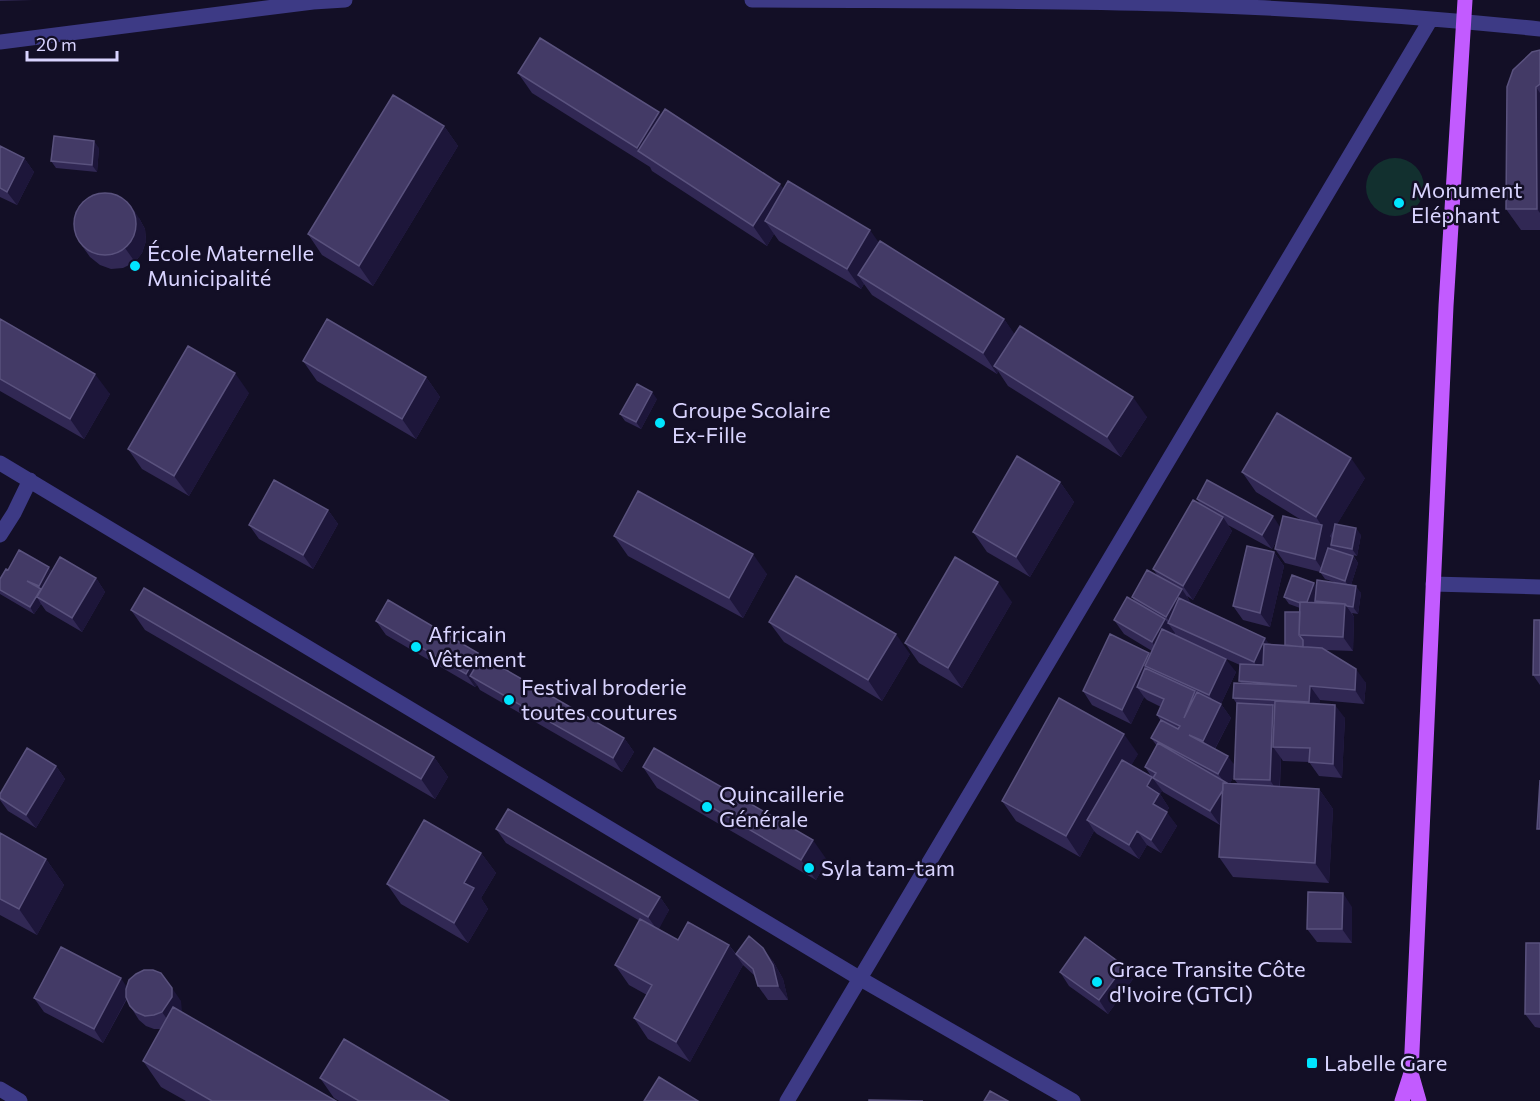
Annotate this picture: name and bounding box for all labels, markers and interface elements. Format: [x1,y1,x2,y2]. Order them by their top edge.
scale bar [27,24,117,62]
text: 20 m [36,33,77,55]
place label: Monument Eléphant [1411,176,1522,228]
marker: Monument Eléphant [1392,196,1406,210]
place label: École Maternelle Municipalité [147,239,314,291]
marker: École Maternelle Municipalité [128,259,142,273]
place label: Groupe Scolaire Ex-Fille [672,396,831,448]
marker: Groupe Scolaire Ex-Fille [653,416,667,430]
place label: Africain Vêtement [428,620,526,672]
marker: Africain Vêtement [409,640,423,654]
place label: Festival broderie toutes coutures [521,673,687,725]
marker: Festival broderie toutes coutures [502,693,516,707]
place label: Quincaillerie Générale [719,780,844,832]
marker: Quincaillerie Générale [700,800,714,814]
place label: Syla tam-tam [821,854,955,881]
marker: Syla tam-tam [802,861,816,875]
place label: Grace Transite Côte d'Ivoire (GTCI) [1109,955,1306,1007]
marker: Grace Transite Côte d'Ivoire (GTCI) [1090,975,1104,989]
place label: Labelle Gare [1324,1049,1447,1076]
marker: Labelle Gare [1305,1056,1319,1070]

